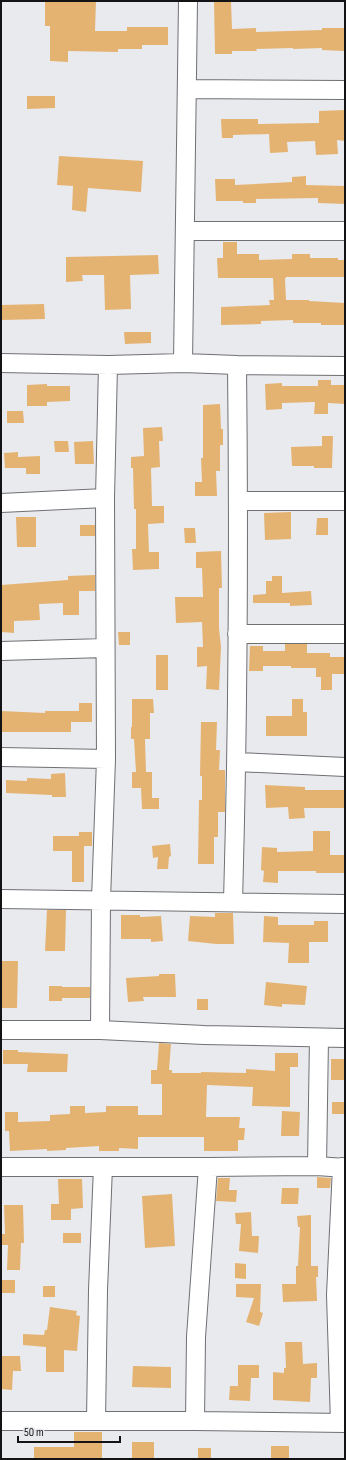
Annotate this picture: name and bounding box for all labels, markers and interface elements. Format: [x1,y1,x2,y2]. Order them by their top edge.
scale bar [18,1418,120,1444]
text: 50 m [24,1425,44,1440]

